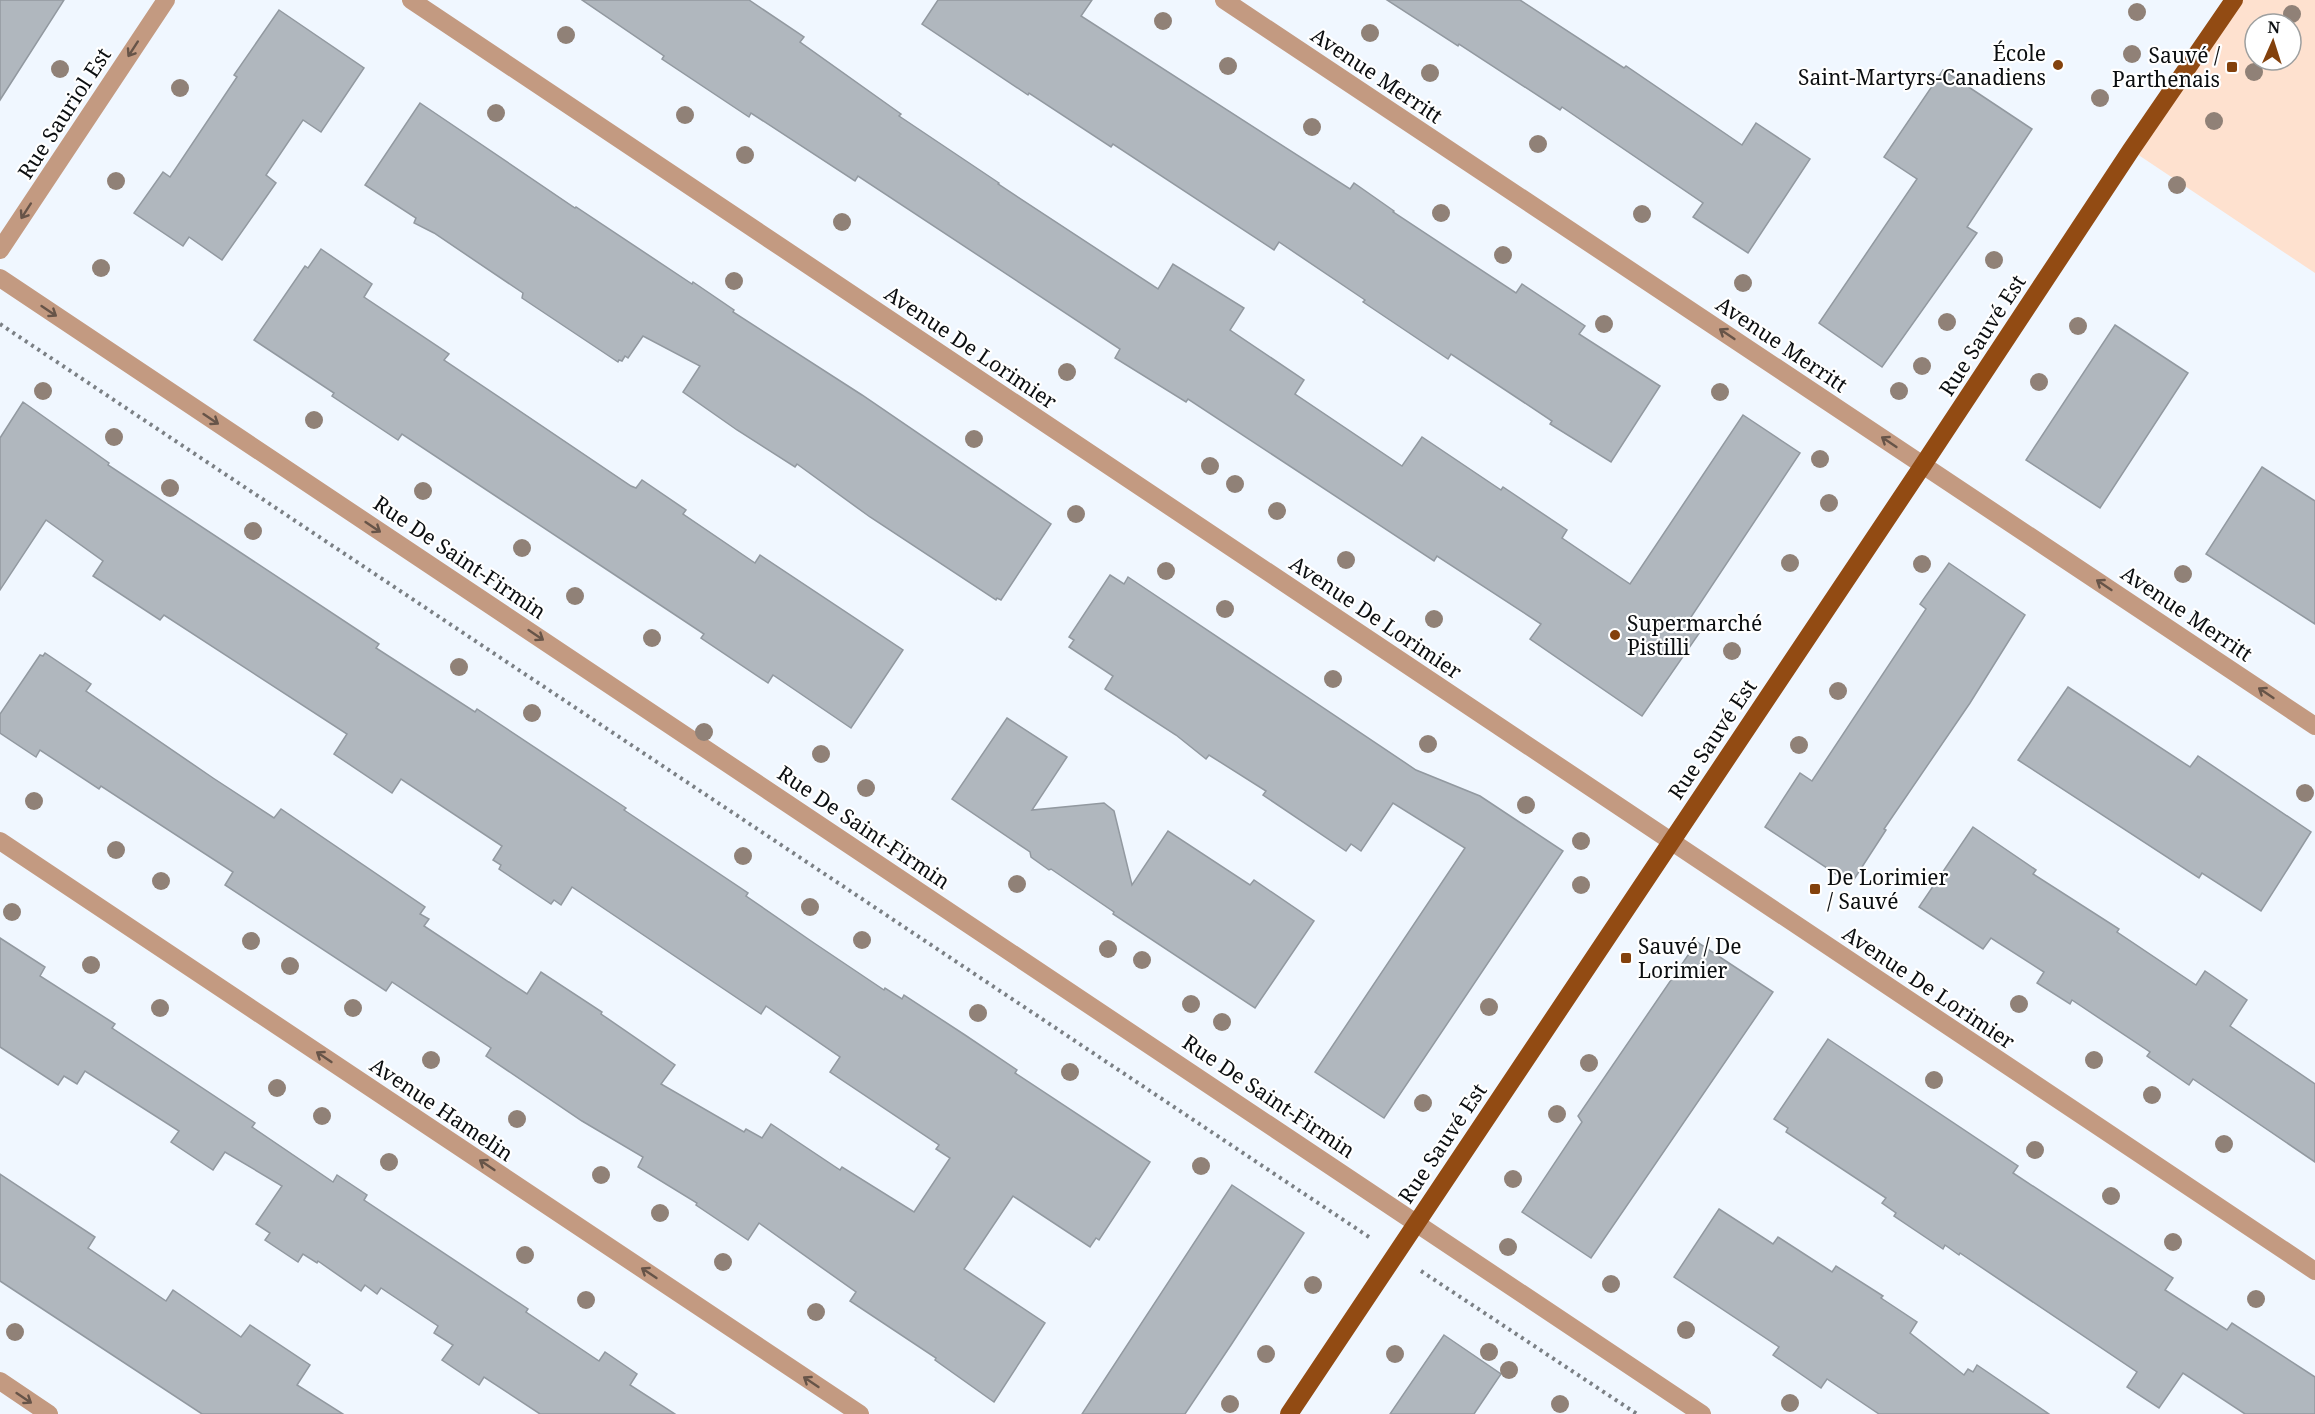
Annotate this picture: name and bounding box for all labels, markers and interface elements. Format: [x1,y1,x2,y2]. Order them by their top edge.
north arrow [2243,12,2303,72]
text: N [2267,16,2281,38]
street label: Avenue Merritt [1306,21,1448,129]
place label: École Saint-Martyrs-Canadiens [1798,39,2046,91]
one-way arrow [127,40,139,57]
place label: Sauvé / Parthenais [2112,41,2221,93]
street label: Rue Sauriol Est [11,42,117,184]
marker: École Saint-Martyrs-Canadiens [2051,58,2065,72]
marker: Sauvé / Parthenais [2225,60,2239,74]
one-way arrow [20,203,32,219]
street label: Rue Sauvé Est [1932,269,2032,401]
street label: Avenue De Lorimier [879,279,1063,415]
street label: Avenue Merritt [1711,290,1853,398]
one-way arrow [40,305,56,317]
one-way arrow [1719,328,1736,340]
one-way arrow [202,413,219,425]
one-way arrow [1882,436,1898,448]
street label: Rue De Saint-Firmin [368,489,552,625]
one-way arrow [365,521,381,533]
street label: Avenue De Lorimier [1284,549,1468,685]
street label: Avenue Merritt [2116,559,2258,667]
one-way arrow [2096,578,2113,591]
place label: Supermarché Pistilli [1627,609,1762,661]
marker: Supermarché Pistilli [1608,628,1622,642]
one-way arrow [527,629,543,641]
street label: Rue Sauvé Est [1661,673,1763,805]
one-way arrow [2259,687,2275,699]
street label: Rue De Saint-Firmin [772,759,956,895]
place label: De Lorimier / Sauvé [1827,863,1949,915]
marker: De Lorimier / Sauvé [1808,882,1822,896]
street label: Avenue De Lorimier [1837,919,2021,1055]
place label: Sauvé / De Lorimier [1638,932,1741,984]
marker: Sauvé / De Lorimier [1619,951,1633,965]
street label: Rue De Saint-Firmin [1177,1028,1361,1164]
one-way arrow [317,1051,333,1063]
street label: Avenue Hamelin [365,1051,519,1167]
street label: Rue Sauvé Est [1391,1077,1493,1209]
one-way arrow [479,1159,495,1171]
one-way arrow [641,1267,658,1279]
one-way arrow [803,1375,820,1387]
one-way arrow [16,1391,33,1404]

